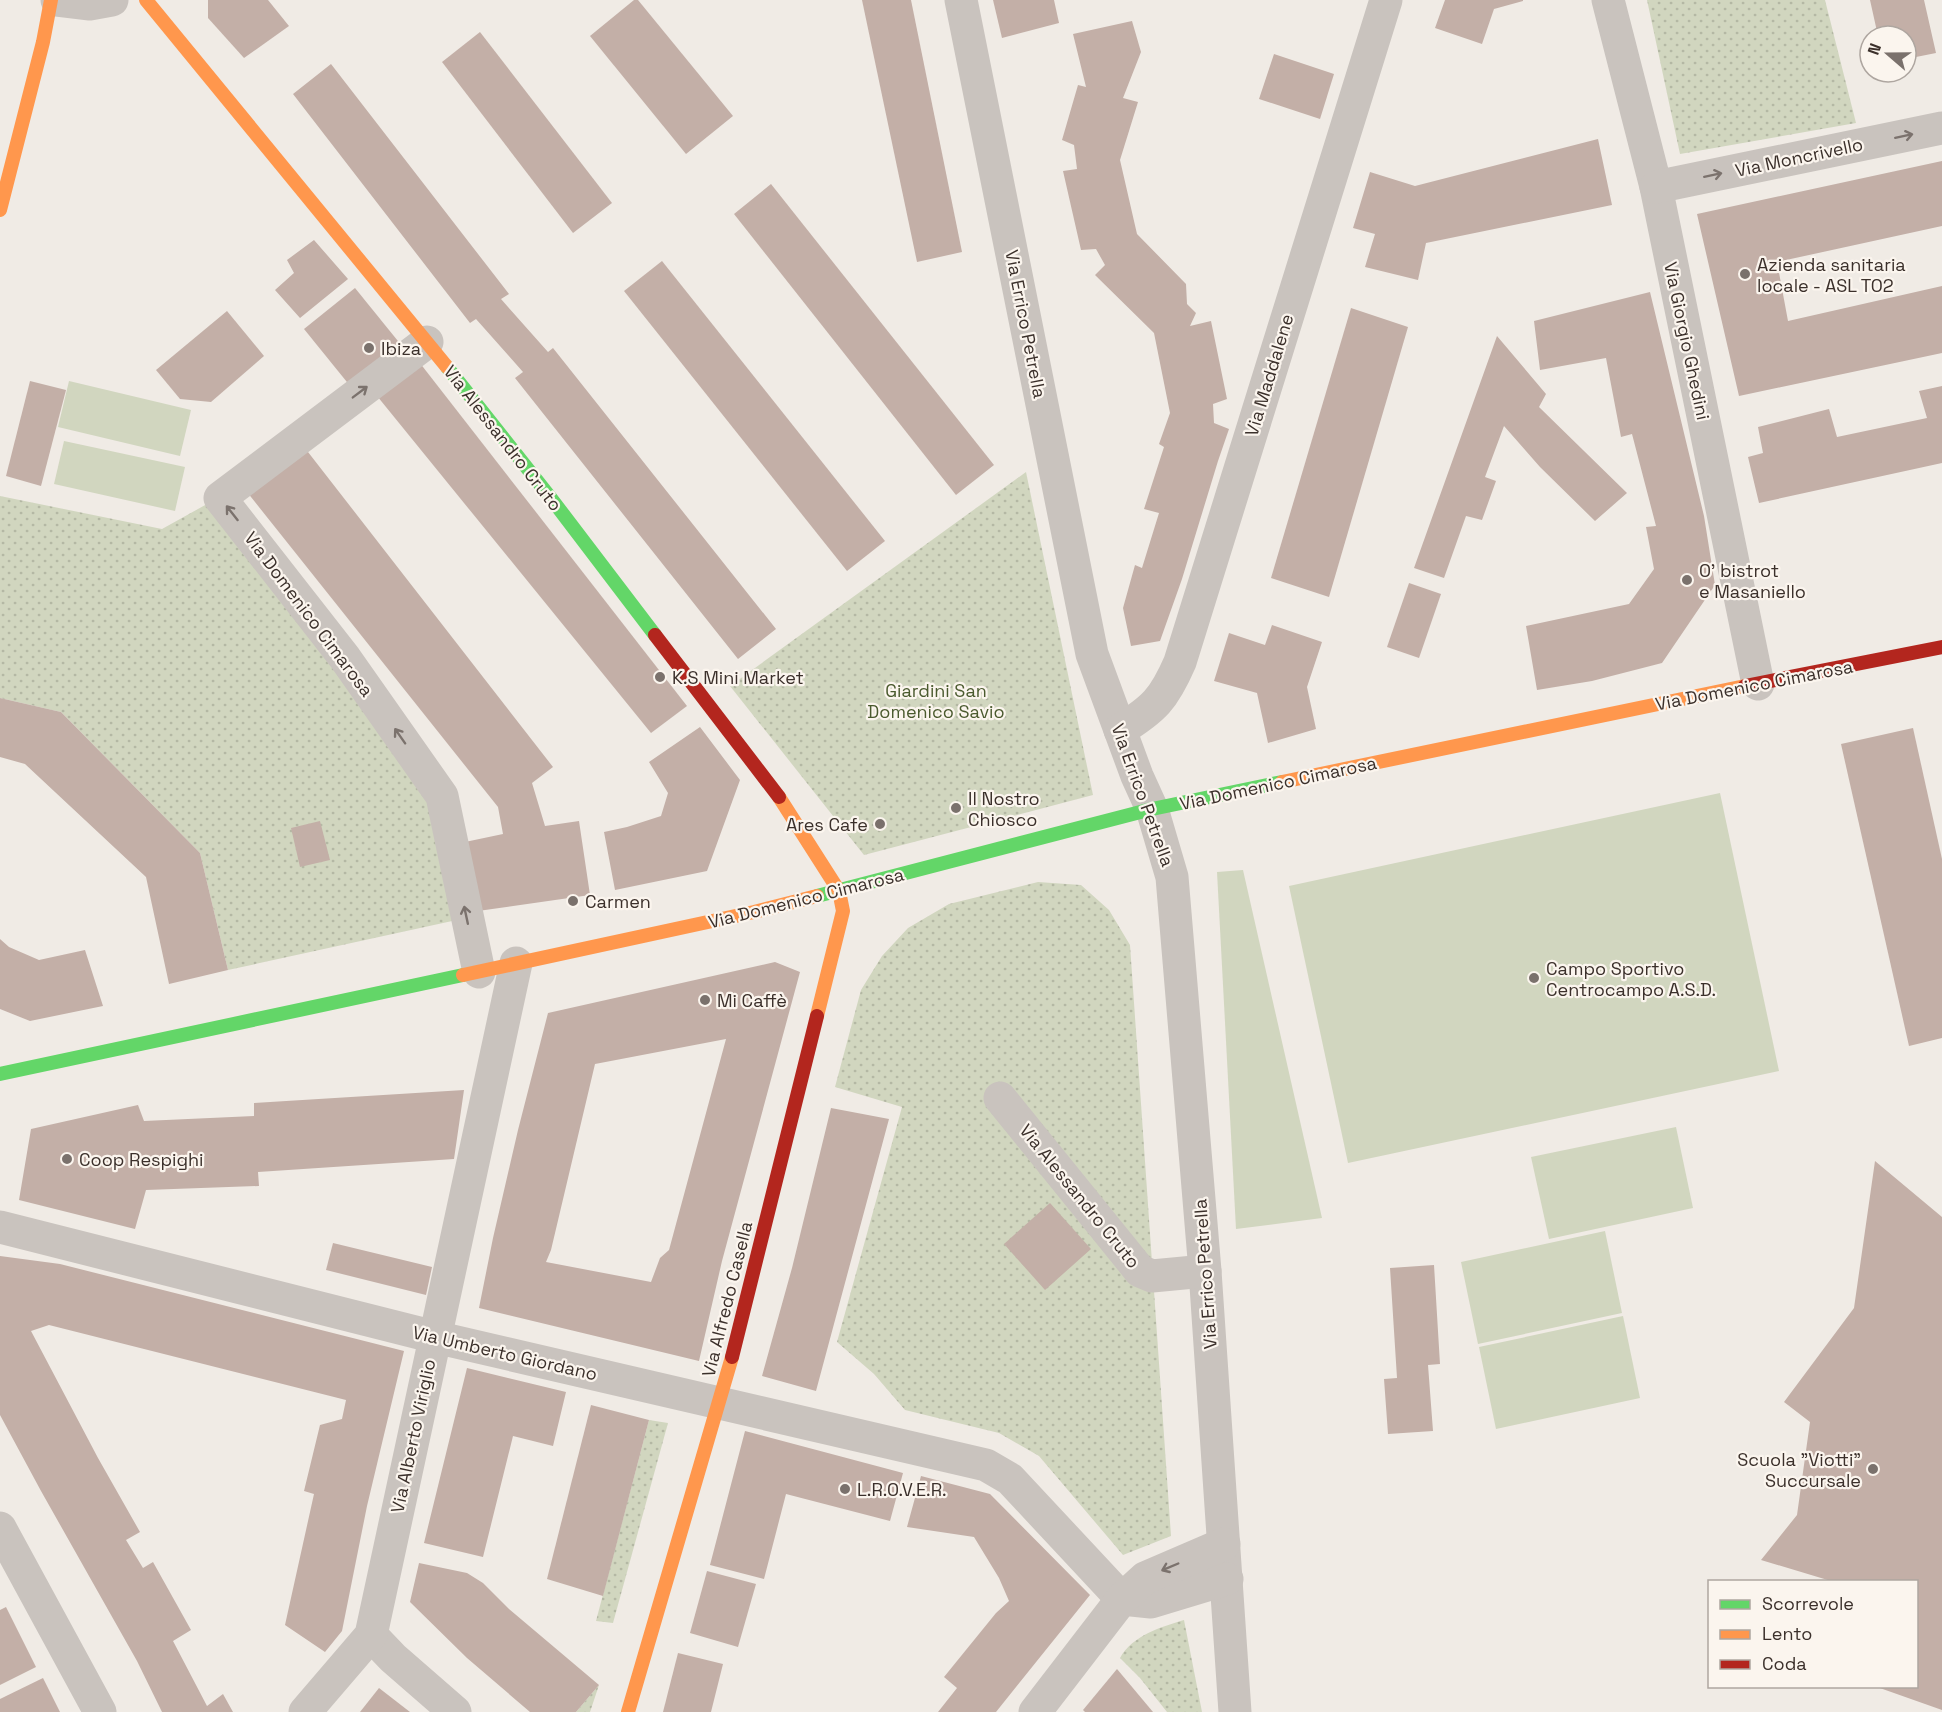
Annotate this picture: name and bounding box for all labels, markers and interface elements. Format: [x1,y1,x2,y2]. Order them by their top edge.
north arrow [1858,24,1918,84]
text: N [1863,40,1886,58]
one-way arrow [1894,130,1913,141]
street label: Via Moncrivello [1733,132,1865,182]
one-way arrow [1703,169,1722,180]
street label: Via Errico Petrella [1000,248,1052,400]
place label: Azienda sanitaria locale - ASL TO2 [1757,253,1906,297]
street label: Via Giorgio Ghedini [1659,260,1715,422]
marker: Azienda sanitaria locale - ASL TO2 [1738,267,1752,281]
street label: Via Maddalene [1240,311,1298,439]
place label: Ibiza [381,337,421,360]
marker: Ibiza [362,341,376,355]
street label: Via Alessandro Cruto [439,360,567,516]
one-way arrow [352,386,368,398]
one-way arrow [226,505,239,521]
street label: Via Domenico Cimarosa [239,527,379,701]
place label: O' bistrot e Masaniello [1699,559,1806,603]
marker: O' bistrot e Masaniello [1680,573,1694,587]
street label: Via Domenico Cimarosa [1653,655,1855,715]
place label: K.S Mini Market [672,666,804,689]
marker: K.S Mini Market [653,670,667,684]
park label: Giardini San Domenico Savio [867,679,1005,723]
street label: Via Errico Petrella [1106,720,1180,870]
one-way arrow [394,728,406,745]
street label: Via Domenico Cimarosa [1177,751,1379,815]
place label: Il Nostro Chiosco [968,787,1040,831]
marker: Il Nostro Chiosco [949,801,963,815]
place label: Ares Cafe [786,813,868,836]
marker: Ares Cafe [873,817,887,831]
street label: Via Domenico Cimarosa [706,863,906,933]
place label: Carmen [585,890,651,913]
marker: Carmen [566,894,580,908]
one-way arrow [460,906,471,926]
place label: Campo Sportivo Centrocampo A.S.D. [1546,957,1716,1001]
marker: Campo Sportivo Centrocampo A.S.D. [1527,971,1541,985]
place label: Mi Caffè [717,989,787,1012]
marker: Mi Caffè [698,993,712,1007]
street label: Via Alessandro Cruto [1015,1119,1145,1273]
place label: Coop Respighi [79,1148,204,1171]
marker: Coop Respighi [60,1152,74,1166]
street label: Via Errico Petrella [1188,1198,1222,1350]
street label: Via Alfredo Casella [697,1219,757,1379]
street label: Via Umberto Giordano [410,1321,600,1385]
street label: Via Alberto Viriglio [385,1357,441,1515]
place label: Scuola "Viotti" Succursale [1737,1448,1861,1492]
marker: Scuola "Viotti" Succursale [1866,1462,1880,1476]
place label: L.R.O.V.E.R. [857,1478,947,1501]
marker: L.R.O.V.E.R. [838,1482,852,1496]
one-way arrow [1162,1562,1180,1573]
legend [1708,1580,1918,1688]
text: Scorrevole [1762,1592,1854,1615]
text: Lento [1762,1622,1812,1645]
text: Coda [1762,1652,1807,1675]

